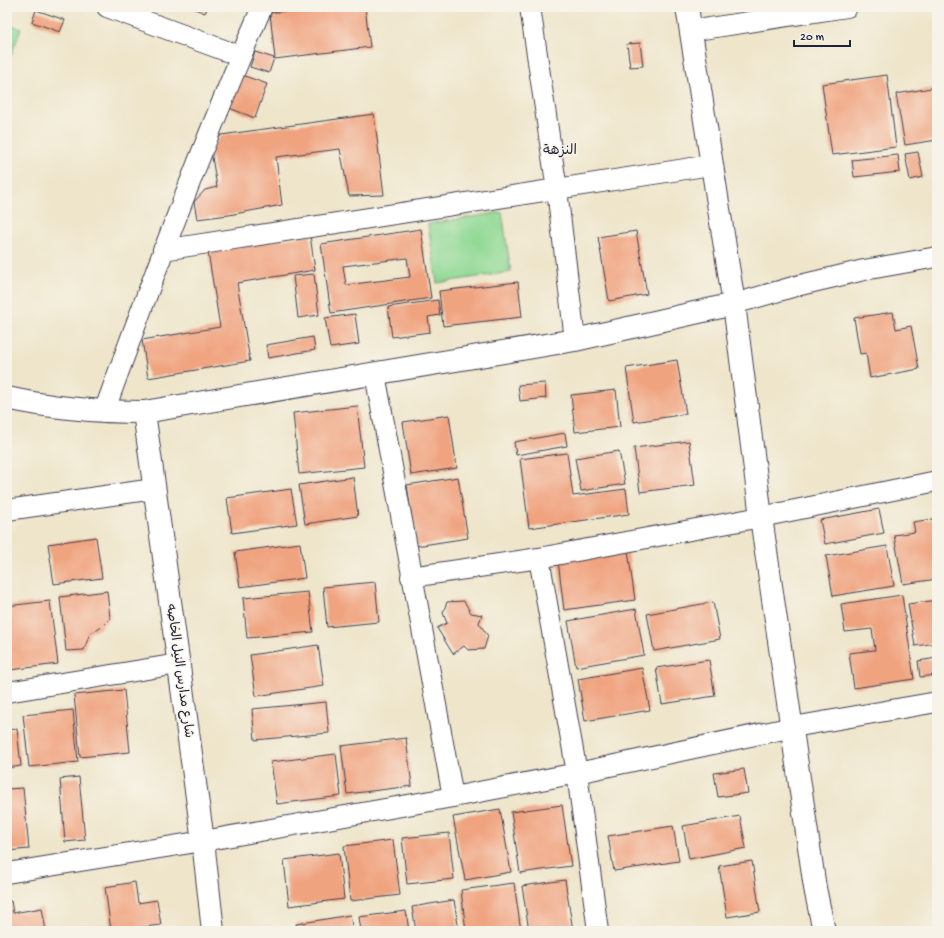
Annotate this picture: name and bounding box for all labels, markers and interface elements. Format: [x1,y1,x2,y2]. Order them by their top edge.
scale bar [794,22,850,48]
text: 20 m [800,31,825,45]
district label: النزهة [543,143,577,160]
street label: شارع مدارس النيل الخاصه [162,603,197,739]

